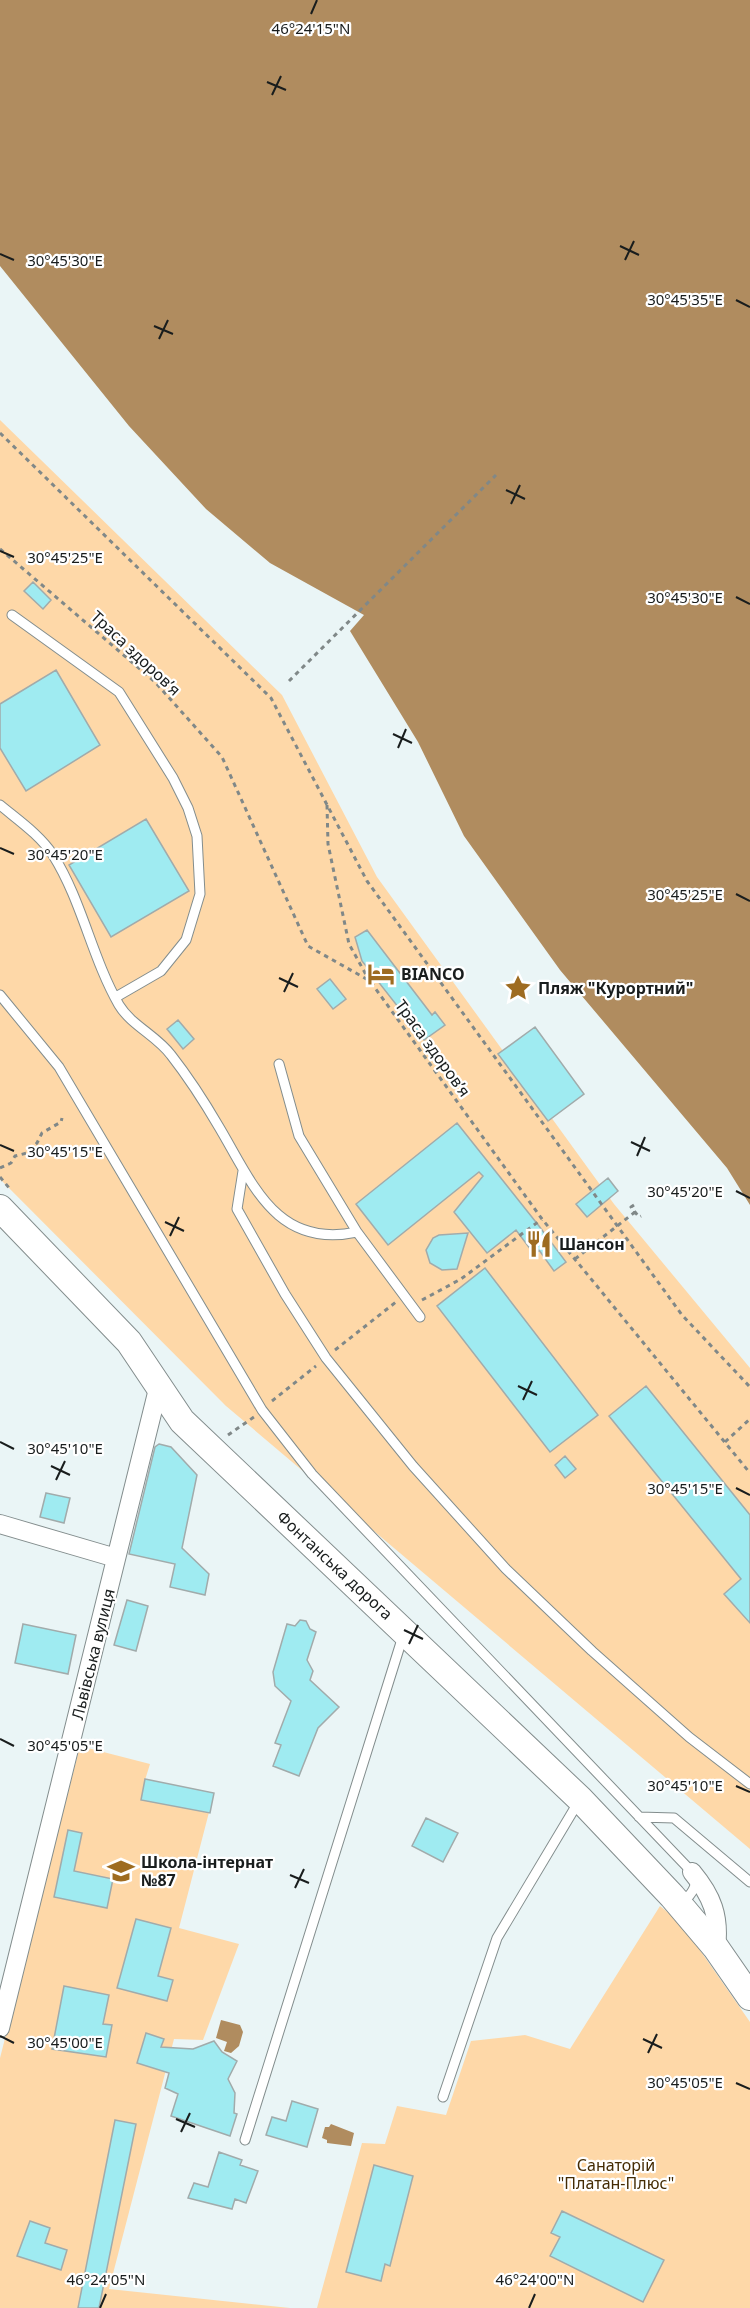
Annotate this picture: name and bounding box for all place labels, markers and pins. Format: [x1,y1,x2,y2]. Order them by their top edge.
hotel icon: BIANCO [366,959,396,989]
place label: BIANCO [401,963,465,985]
place icon: Пляж "Курортний" [503,973,533,1003]
place label: Пляж "Курортний" [538,977,694,999]
restaurant icon: Шансон [524,1229,554,1259]
place label: Шансон [559,1233,625,1255]
place label: Школа-інтернат №87 [141,1851,273,1891]
school or university icon: Школа-інтернат №87 [106,1856,136,1886]

